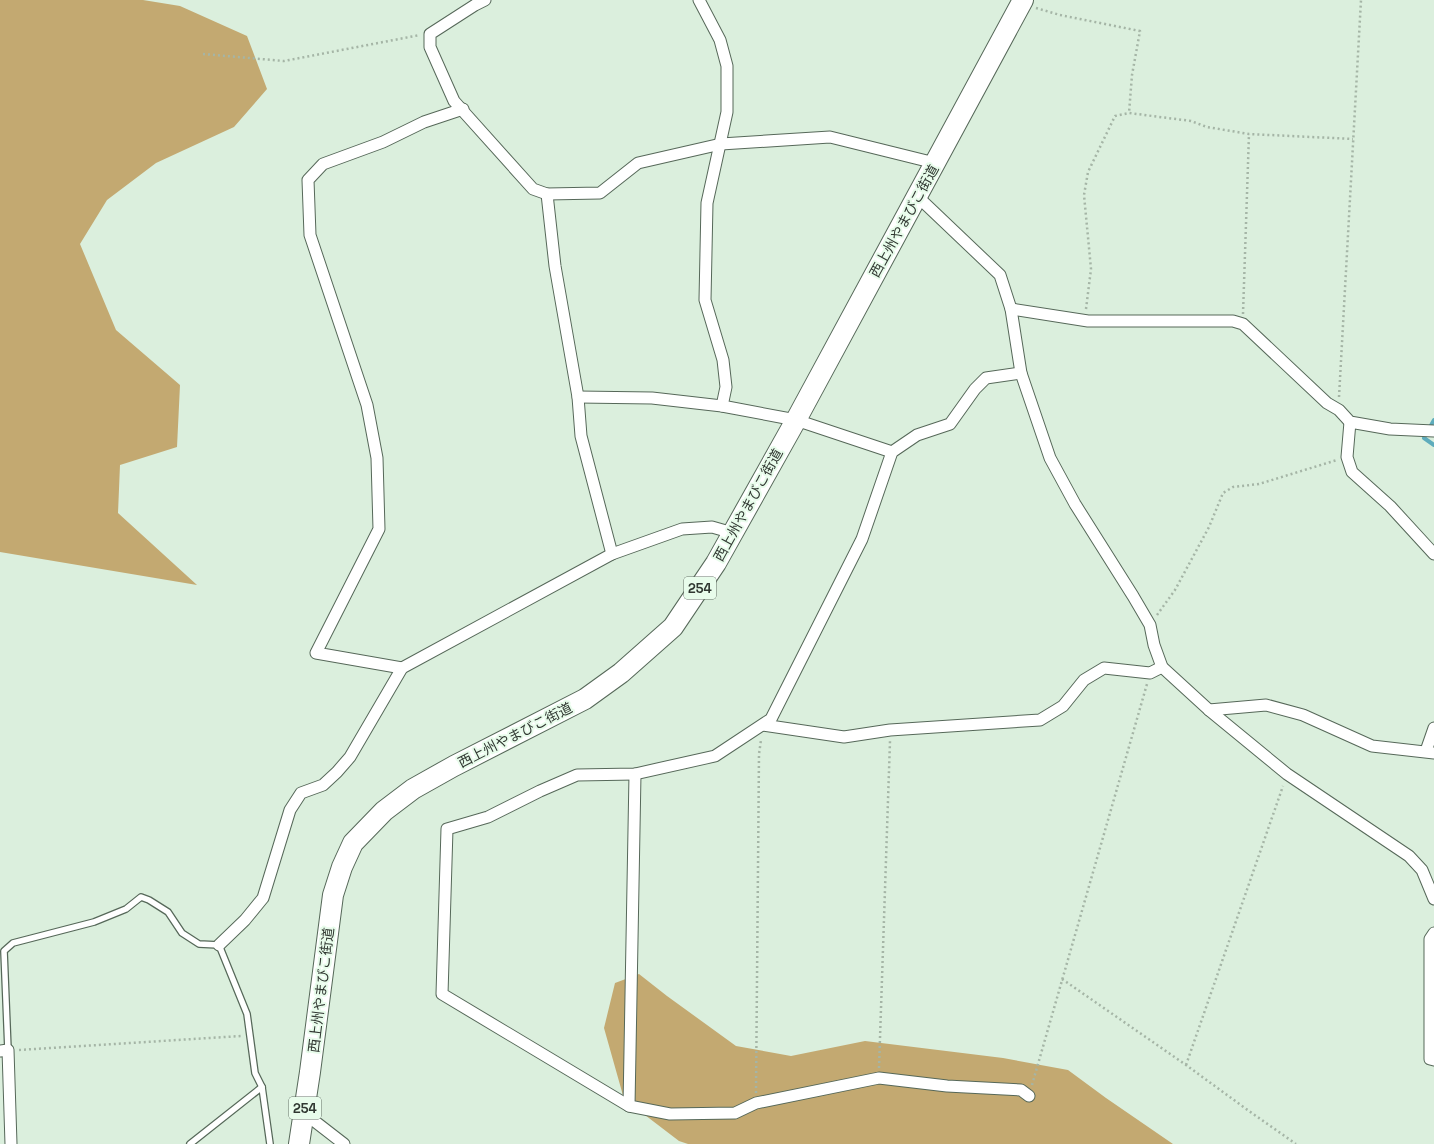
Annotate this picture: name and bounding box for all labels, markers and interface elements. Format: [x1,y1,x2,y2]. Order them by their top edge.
street label: 西上州やまびこ街道 [866,162,942,280]
street label: 西上州やまびこ街道 [710,446,786,564]
road number: 254 [684,577,716,599]
street label: 西上州やまびこ街道 [455,698,575,772]
street label: 西上州やまびこ街道 [304,926,338,1054]
road number: 254 [289,1097,321,1119]

